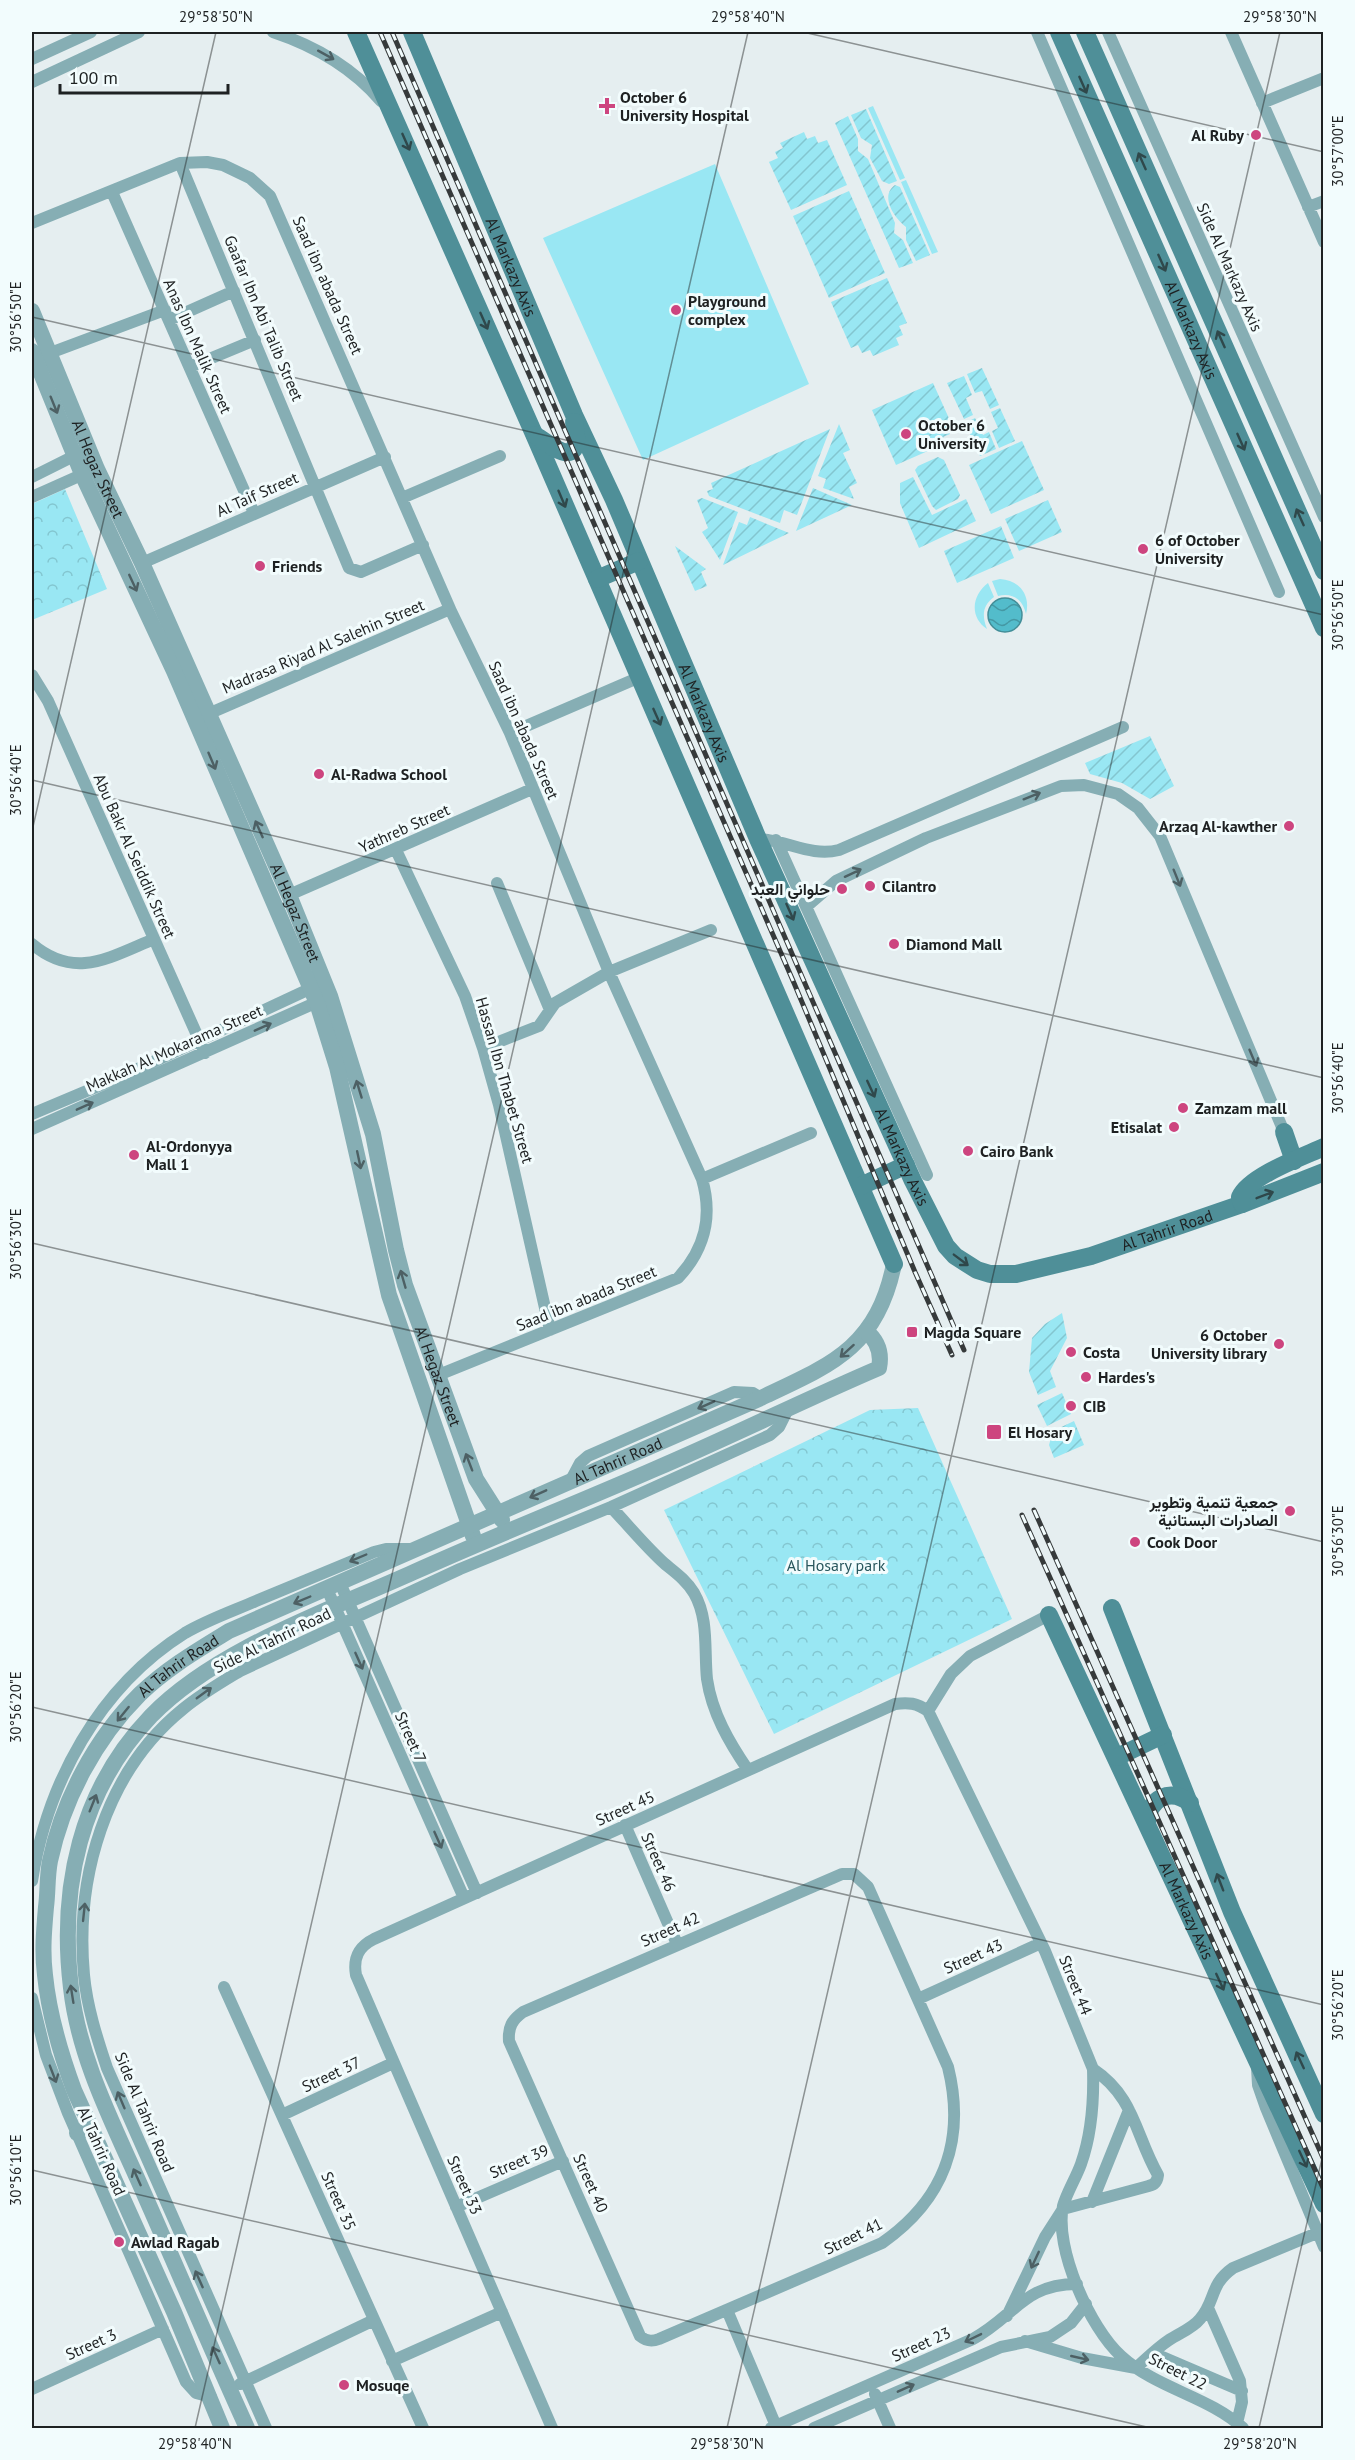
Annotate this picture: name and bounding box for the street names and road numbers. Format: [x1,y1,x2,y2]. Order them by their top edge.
street label: Side Al Markazy Axis [1193,199,1267,335]
street label: Saad ibn abada Street [288,213,368,358]
street label: Al Markazy Axis [482,214,541,320]
street label: Gaafar Ibn Abi Talib Street [220,232,308,404]
street label: Anas Ibn Malik Street [159,276,237,417]
street label: Al Markazy Axis [1161,277,1221,383]
street label: Al Hegaz Street [68,417,129,522]
street label: Al Taif Street [213,467,302,521]
street label: Madrasa Riyad Al Salehin Street [219,594,428,698]
street label: Saad ibn abada Street [484,658,564,803]
street label: Al Markazy Axis [675,660,734,766]
street label: Abu Bakr Al Seiddik Street [90,771,181,942]
street label: Yathreb Street [356,799,453,857]
street label: Al Hegaz Street [266,860,325,966]
street label: Hassan Ibn Thabet Street [472,995,538,1166]
street label: Makkah Al Mokarama Street [83,1000,266,1096]
street label: Al Markazy Axis [871,1104,934,1209]
street label: Al Tahrir Road [1119,1205,1215,1255]
street label: Saad ibn abada Street [513,1261,660,1335]
street label: Al Hegaz Street [411,1323,466,1429]
street label: Al Tahrir Road [570,1433,665,1489]
street label: Side Al Tahrir Road [210,1603,334,1677]
street label: Al Tahrir Road [133,1630,222,1701]
street label: Street 7 [391,1708,431,1766]
street label: Street 45 [592,1786,658,1830]
street label: Street 46 [637,1829,681,1895]
street label: Al Markazy Axis [1155,1858,1218,1963]
street label: Street 42 [637,1907,703,1951]
street label: Street 43 [940,1934,1006,1978]
street label: Street 44 [1055,1952,1097,2018]
street label: Side Al Tahrir Road [111,2049,179,2175]
street label: Street 37 [298,2052,364,2096]
street label: Al Tahrir Road [74,2104,130,2198]
street label: Street 39 [486,2140,552,2182]
street label: Street 40 [569,2150,613,2216]
street label: Street 33 [443,2152,487,2218]
street label: Street 35 [317,2168,361,2234]
street label: Street 41 [820,2213,886,2259]
street label: Street 23 [888,2322,954,2366]
street label: Street 3 [62,2324,120,2364]
street label: Street 22 [1146,2348,1210,2394]

